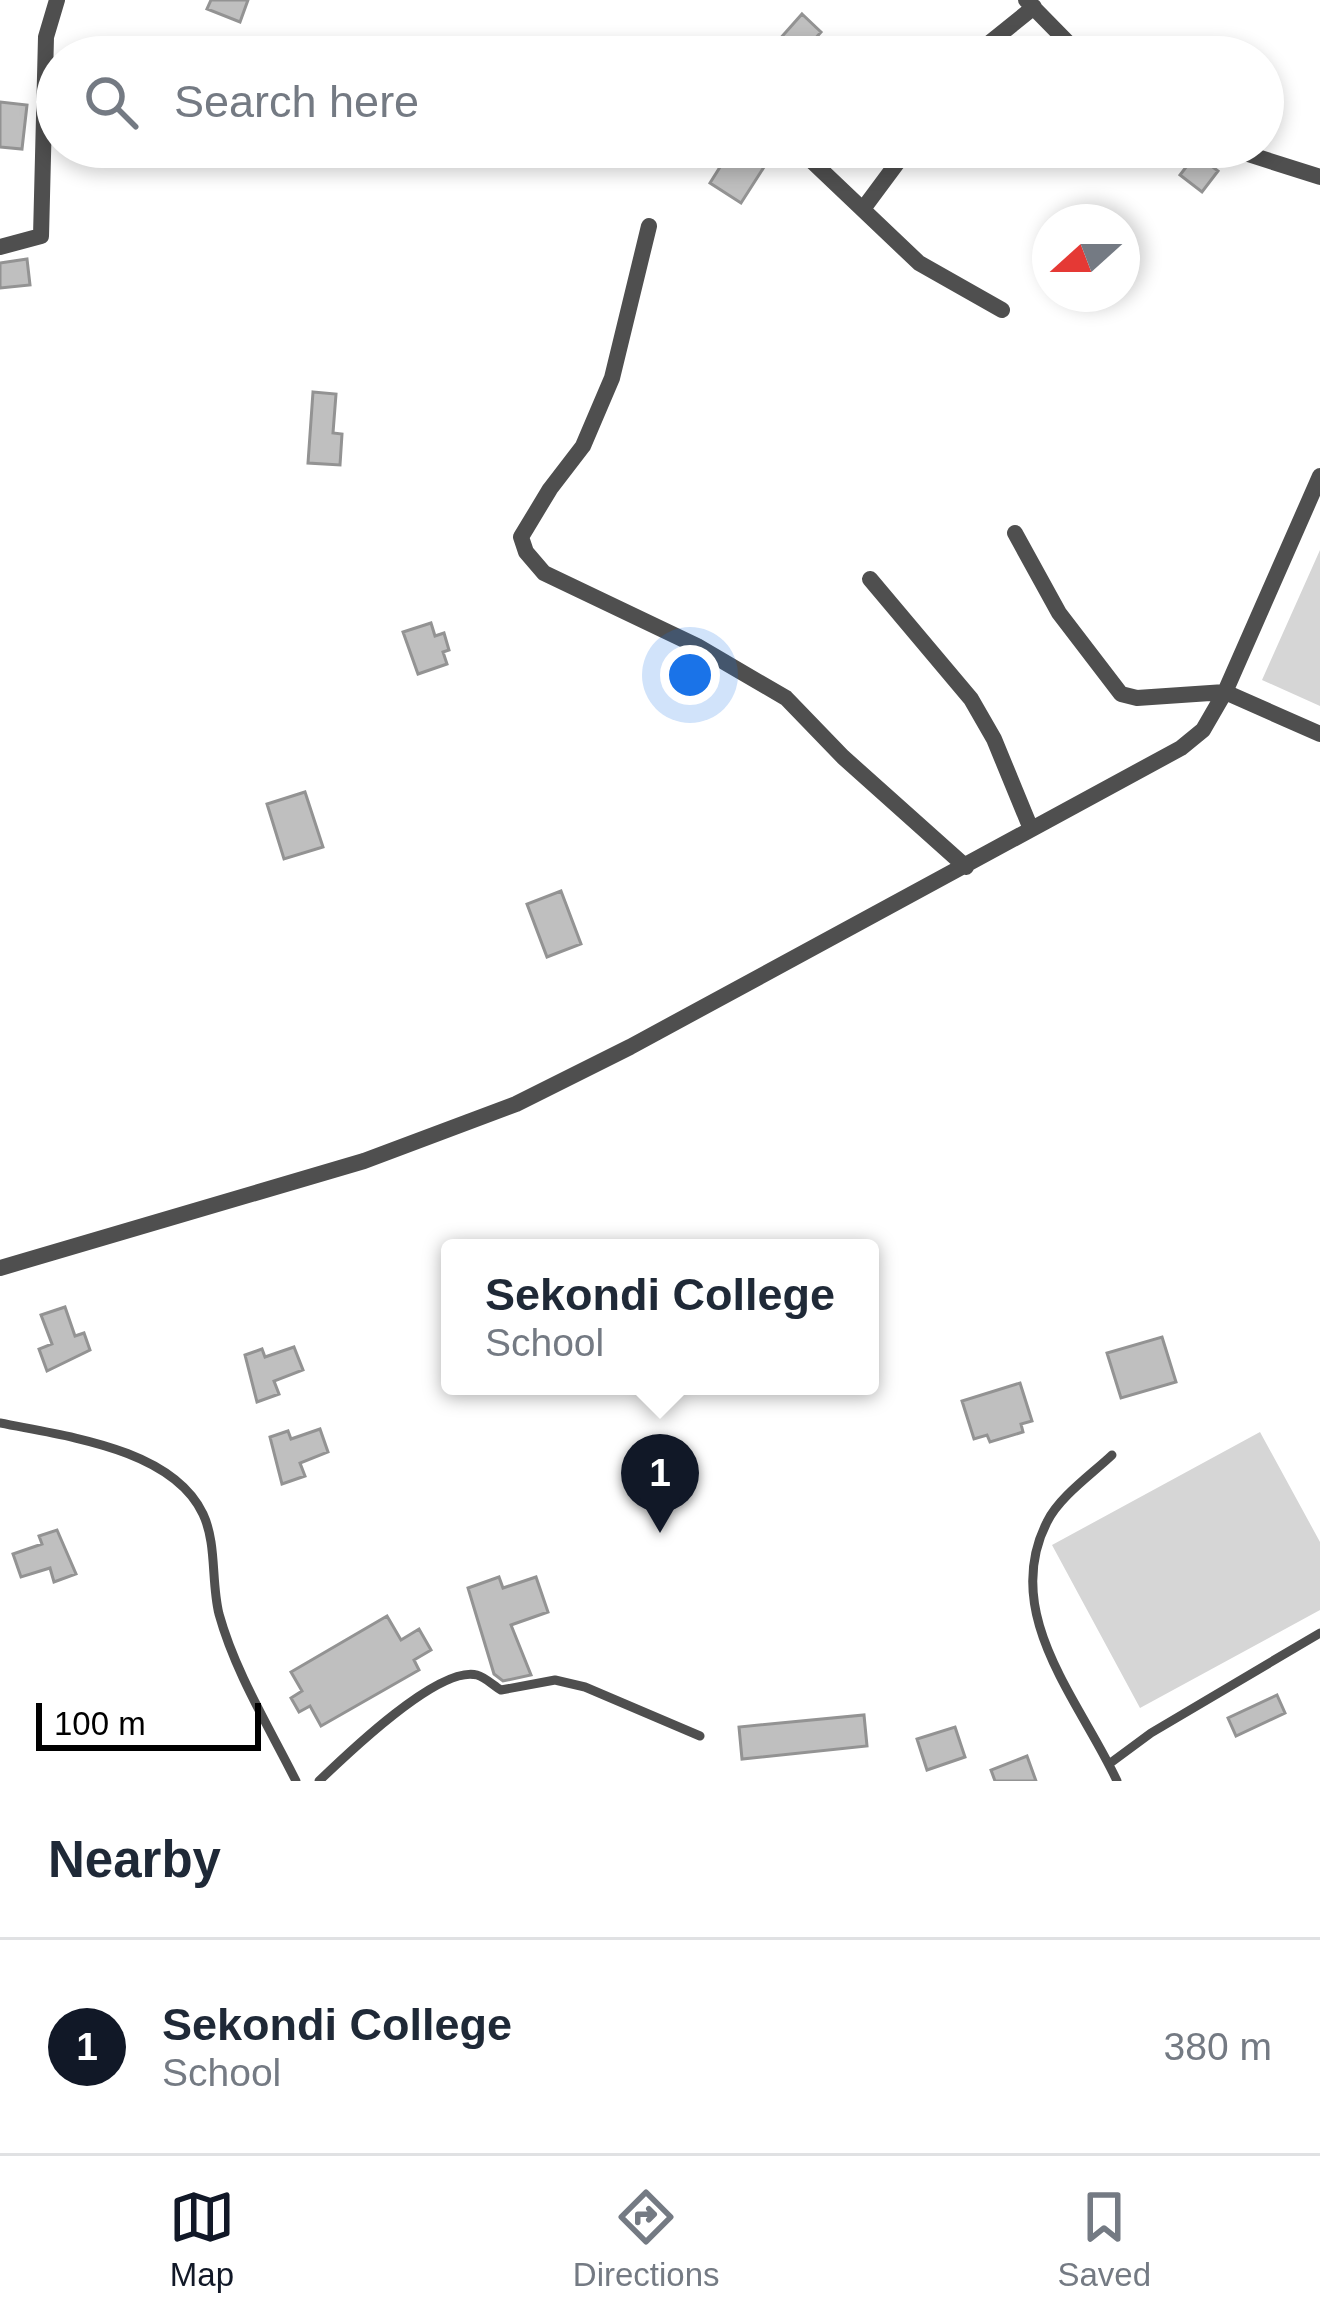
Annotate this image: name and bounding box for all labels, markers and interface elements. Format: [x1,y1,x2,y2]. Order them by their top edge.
search box [36,36,1284,168]
icon: search [78,69,144,135]
text: Search here [174,76,419,127]
north arrow [1032,204,1140,312]
your location [660,645,720,705]
popup [441,1239,879,1395]
text: Sekondi College [485,1269,835,1320]
text: School [485,1321,604,1364]
pin: 1 [621,1434,699,1533]
scale bar [36,1697,261,1750]
text: 100 m [54,1705,146,1742]
text: Nearby [48,1831,221,1888]
text: Sekondi College [162,1999,512,2050]
text: 1 [76,2025,98,2068]
text: 380 m [1164,2025,1272,2068]
text: School [162,2051,281,2094]
tab: Map [169,2184,235,2294]
tab: Directions [573,2184,720,2294]
tab: Saved [1057,2184,1151,2294]

